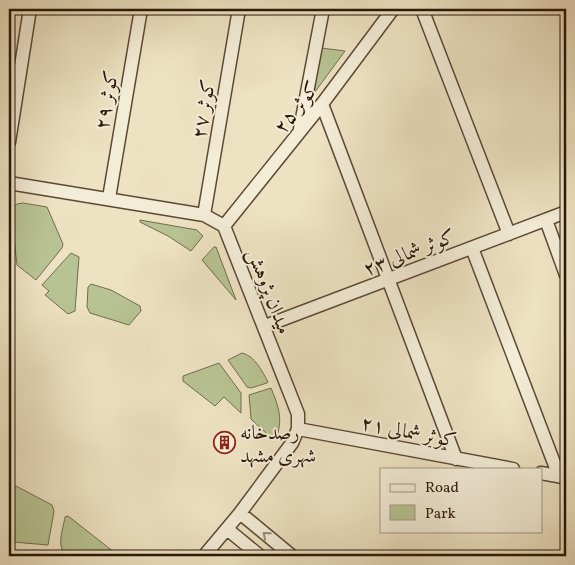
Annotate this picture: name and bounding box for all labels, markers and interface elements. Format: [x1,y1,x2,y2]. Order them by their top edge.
street label: کوثر ۲۹ [89,69,127,132]
street label: کوثر ۲۵ [268,76,327,140]
street label: کوثر ۲۷ [186,78,224,141]
street label: کوثر شمالی ۲۳ [360,224,460,284]
street label: میدان پژوهش [239,245,297,339]
street label: کوثر شمالی ۲۱ [359,410,459,456]
place label: رصدخانه شهری مشهد [240,420,316,471]
building icon: رصدخانه شهری مشهد [212,431,236,455]
legend [380,468,542,532]
text: Road [425,478,459,499]
text: Park [425,504,456,525]
one-way arrow [263,532,272,540]

